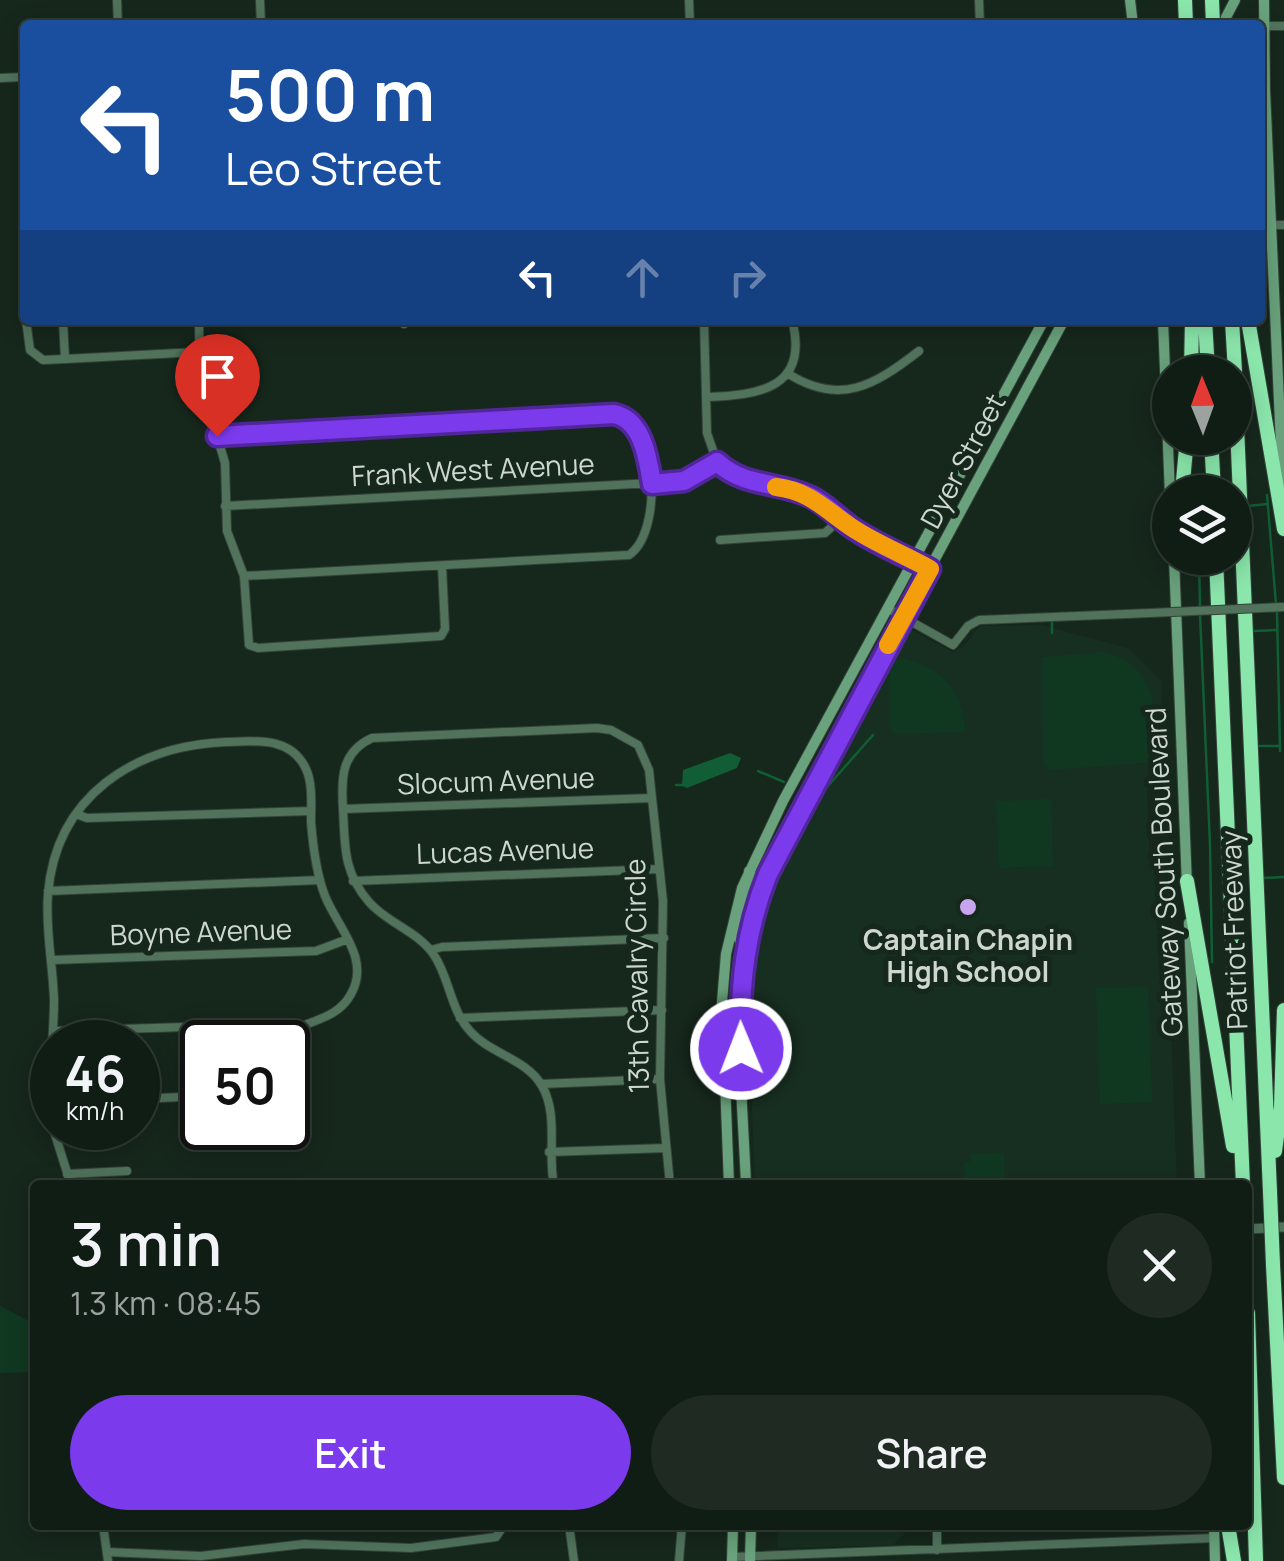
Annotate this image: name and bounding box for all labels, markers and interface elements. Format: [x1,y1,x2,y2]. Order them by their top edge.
text: 500 m [225,46,435,142]
icon: left [60,60,190,190]
text: Leo Street [225,137,442,199]
icon: left [510,250,565,305]
icon: ahead [615,250,670,305]
icon: right [720,250,775,305]
pin [175,334,260,437]
icon: arrive [190,349,245,404]
north arrow [1152,355,1252,455]
map controls [1152,355,1252,575]
street label: Dyer Street [911,387,1013,534]
street label: Frank West Avenue [350,444,596,494]
button: layers [1152,475,1252,575]
street label: Gateway South Boulevard [1135,707,1191,1038]
street label: Slocum Avenue [397,758,595,802]
street label: Lucas Avenue [415,828,595,872]
street label: Patriot Freeway [1211,830,1255,1030]
street label: 13th Cavalry Circle [615,858,657,1094]
marker: Captain Chapin High School [957,896,979,918]
street label: Boyne Avenue [109,909,293,953]
place label: Captain Chapin High School [863,920,1073,990]
position arrow [689,997,793,1101]
speed limit sign: 50 [180,1020,310,1150]
text: 46 [64,1039,126,1107]
text: km/h [66,1093,124,1128]
text: 3 min [70,1202,222,1284]
button: close [1107,1213,1212,1318]
text: 1.3 km · 08:45 [70,1281,261,1325]
button: Exit [70,1395,631,1510]
button: Share [651,1395,1212,1510]

